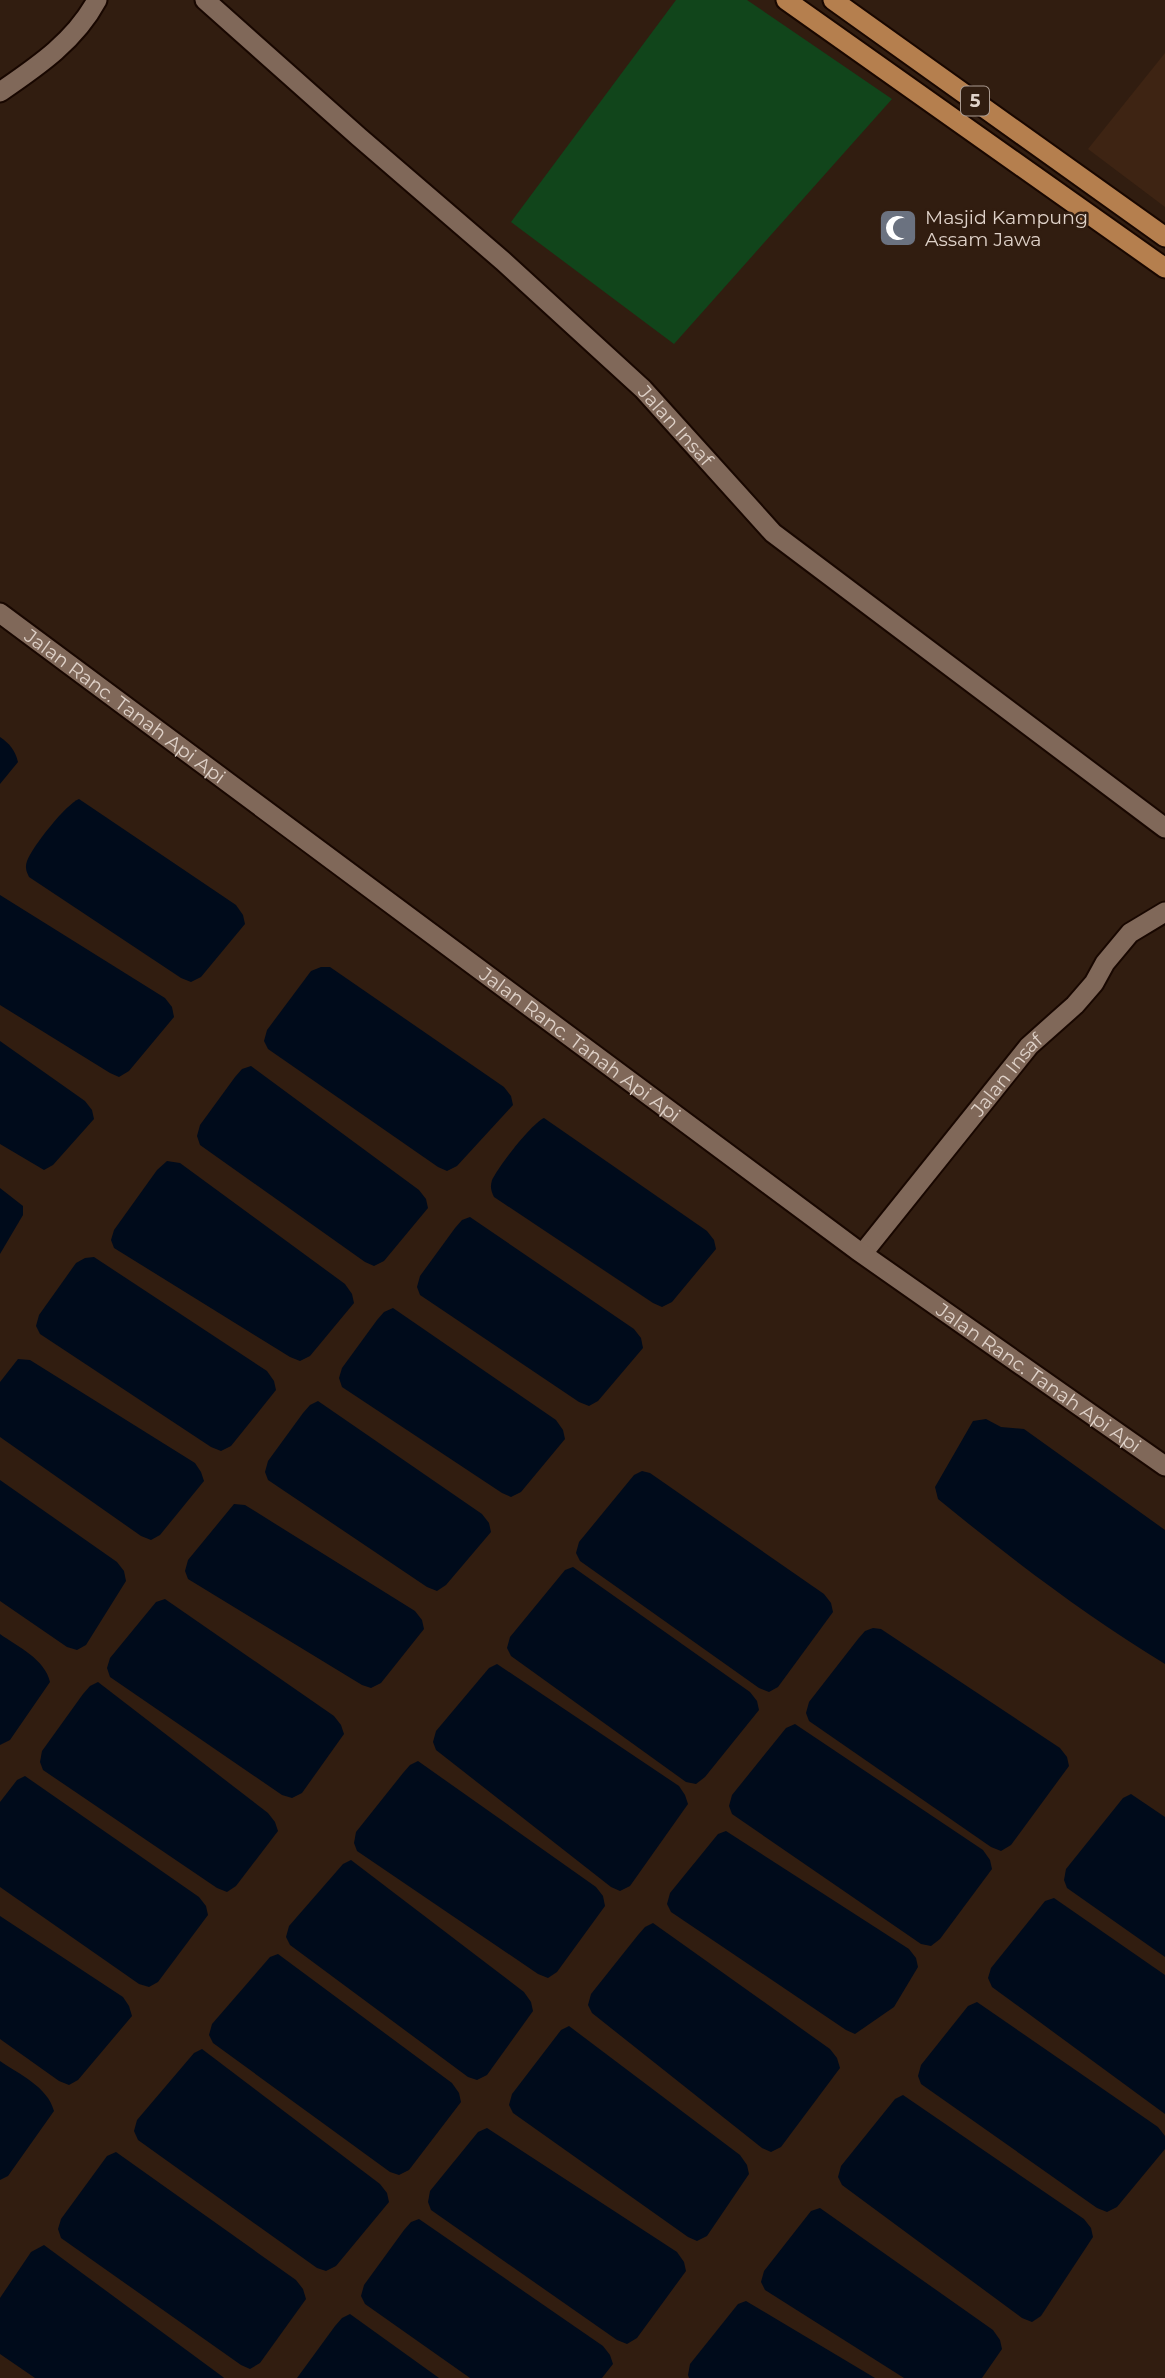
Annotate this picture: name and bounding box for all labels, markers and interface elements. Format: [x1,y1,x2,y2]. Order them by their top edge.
road number: 5 [961,86,989,116]
place label: Masjid Kampung Assam Jawa [925,206,1088,251]
mosque icon: Masjid Kampung Assam Jawa [877,207,919,249]
street label: Jalan Insaf [633,380,719,472]
street label: Jalan Ranc. Tanah Api Api [19,624,230,789]
street label: Jalan Ranc. Tanah Api Api [474,962,685,1127]
street label: Jalan Insaf [966,1028,1049,1122]
street label: Jalan Ranc. Tanah Api Api [931,1298,1145,1458]

